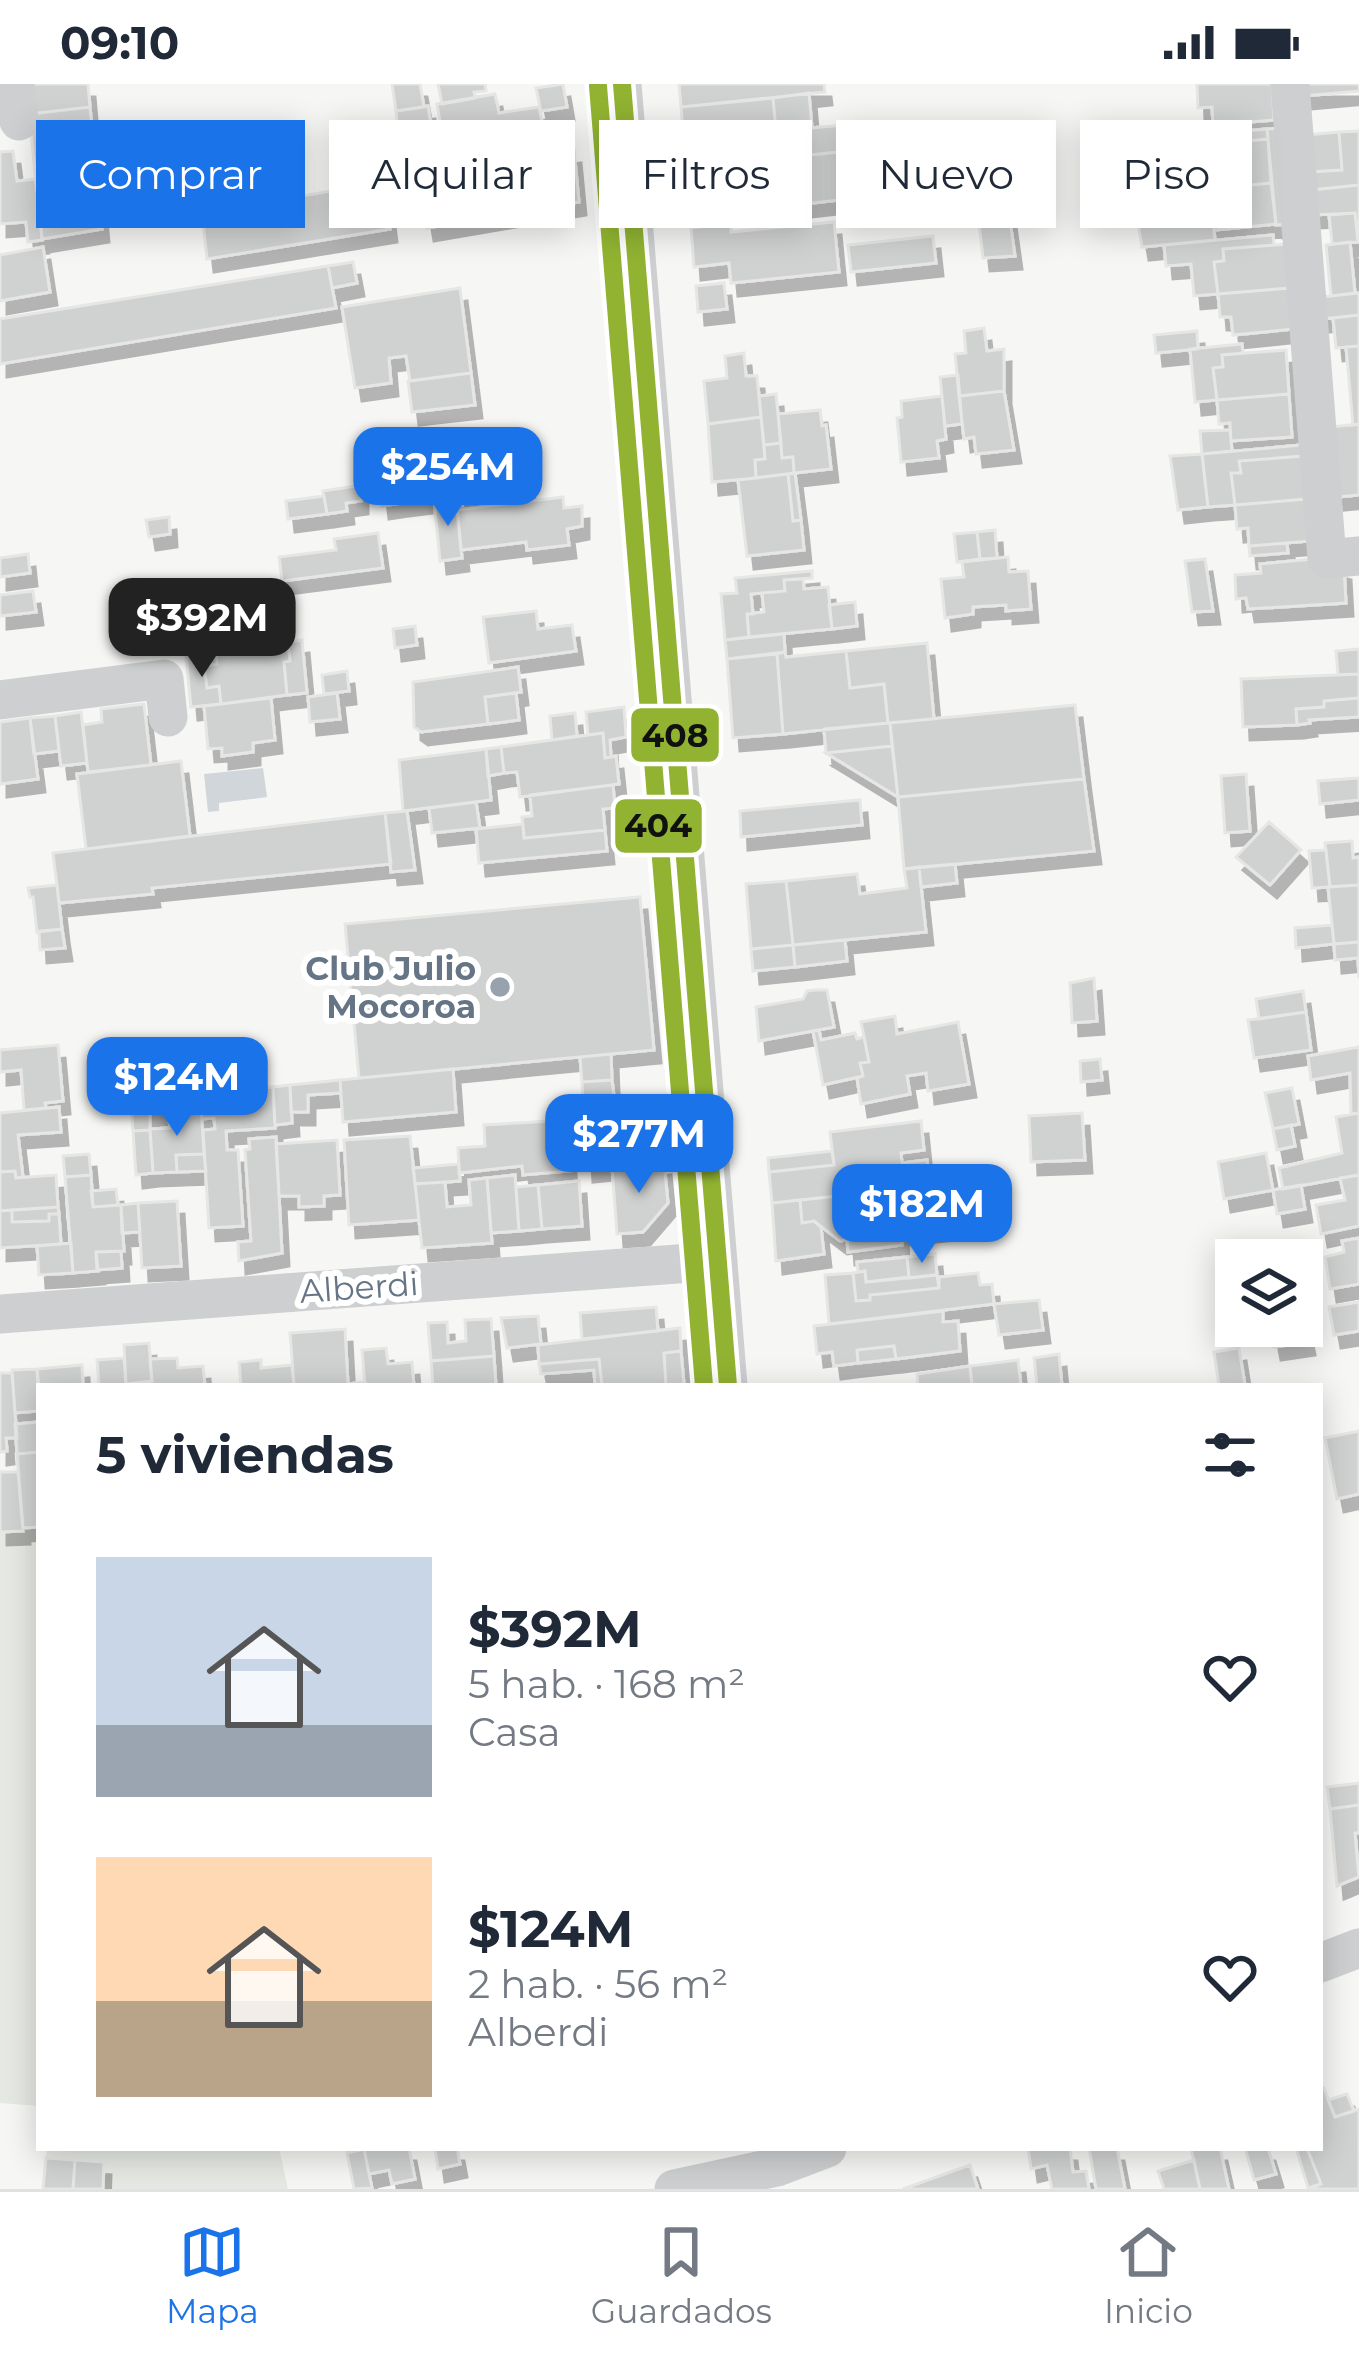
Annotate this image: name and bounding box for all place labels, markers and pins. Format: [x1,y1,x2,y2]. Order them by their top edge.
pin: $254M [364,427,532,529]
pin: $392M [118,578,286,680]
place label: Club Julio Mocoroa [305,948,476,1026]
marker: Club Julio Mocoroa [487,974,513,1000]
pin: $124M [93,1037,261,1139]
pin: $277M [555,1094,723,1196]
pin: $182M [838,1164,1006,1266]

